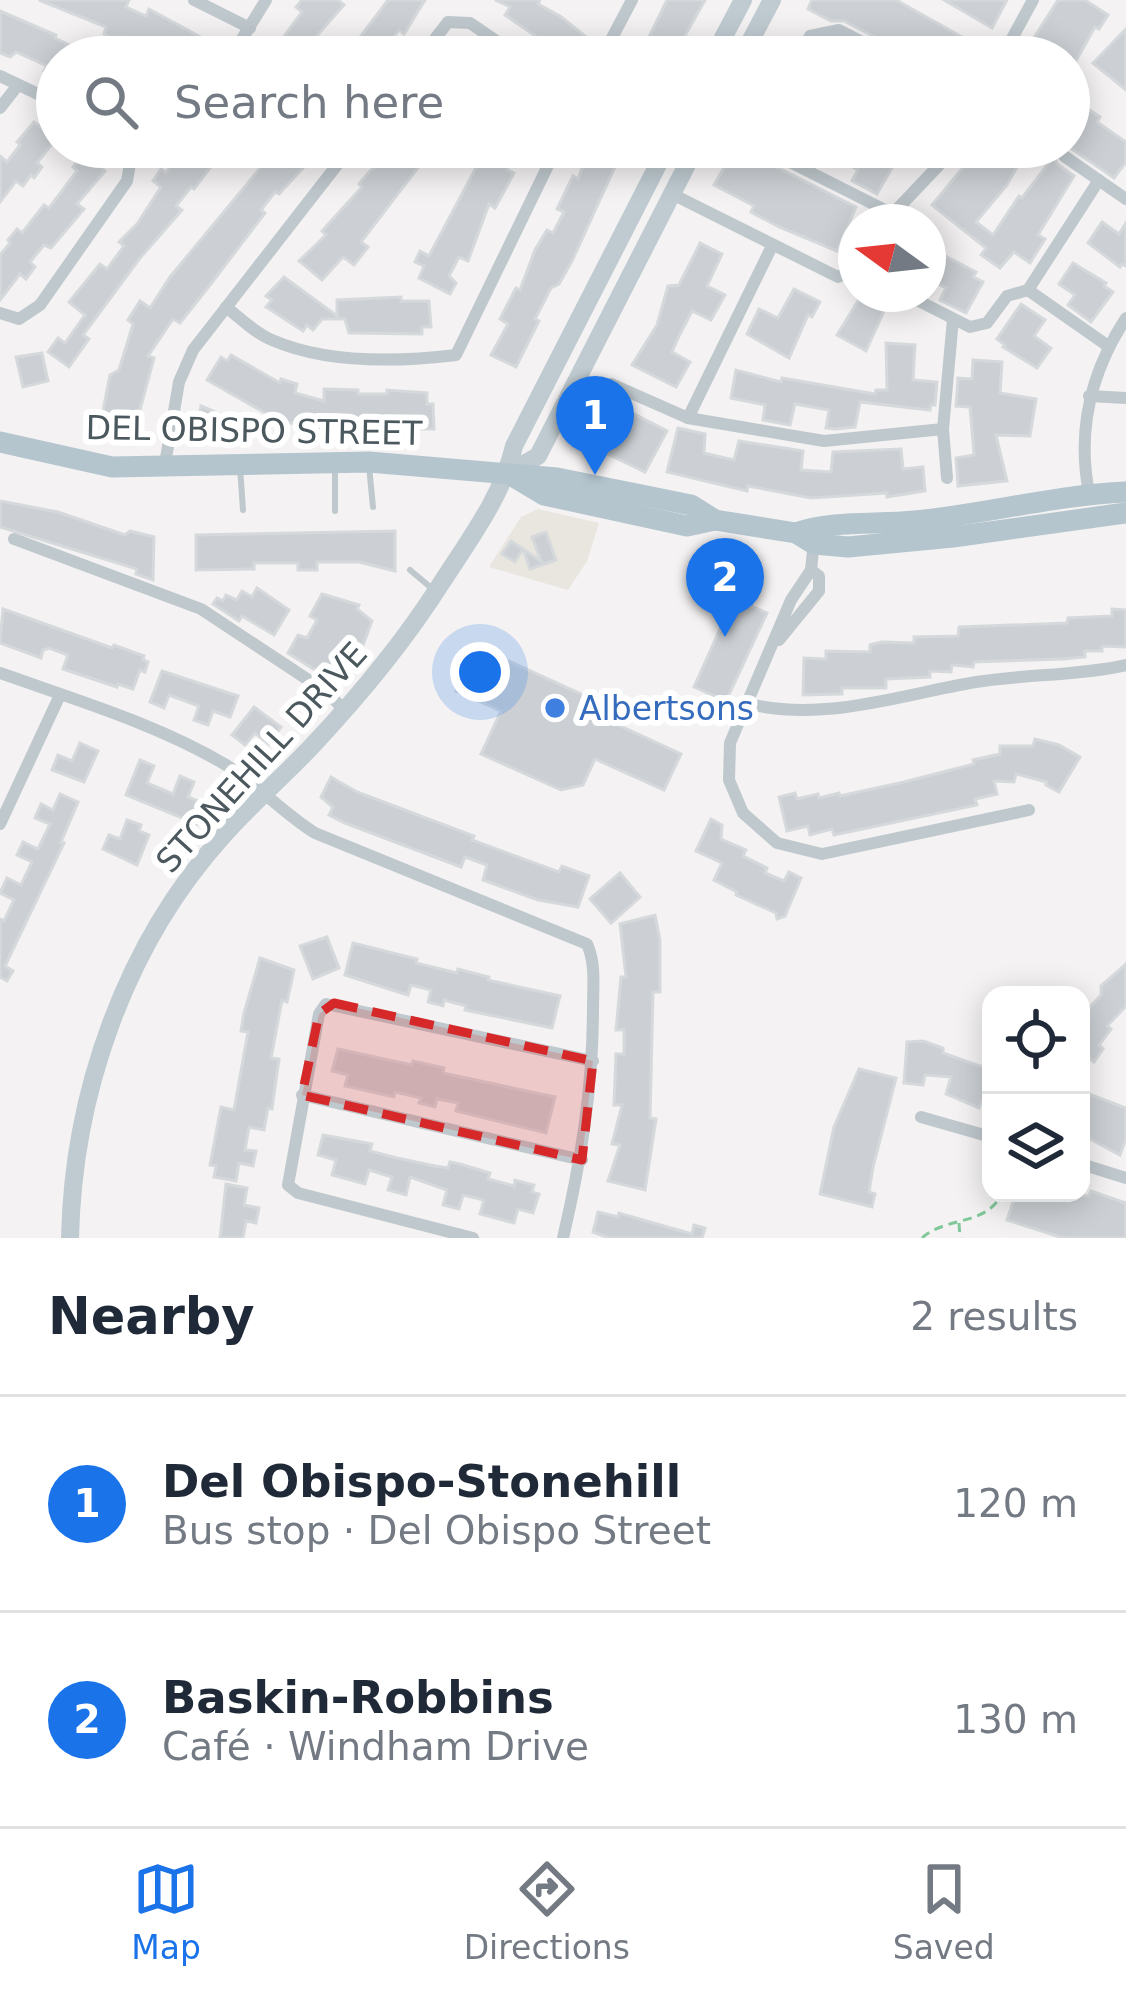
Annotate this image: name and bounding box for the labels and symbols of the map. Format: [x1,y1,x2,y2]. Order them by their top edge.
north arrow [838,204,946,312]
pin: 1 [556,376,634,475]
street label: DEL OBISPO STREET [85,408,423,453]
pin: 2 [686,538,764,637]
street label: STONEHILL DRIVE [148,634,375,880]
your location [450,642,510,702]
place label: Albertsons [579,689,754,728]
marker: Albertsons [542,695,568,721]

